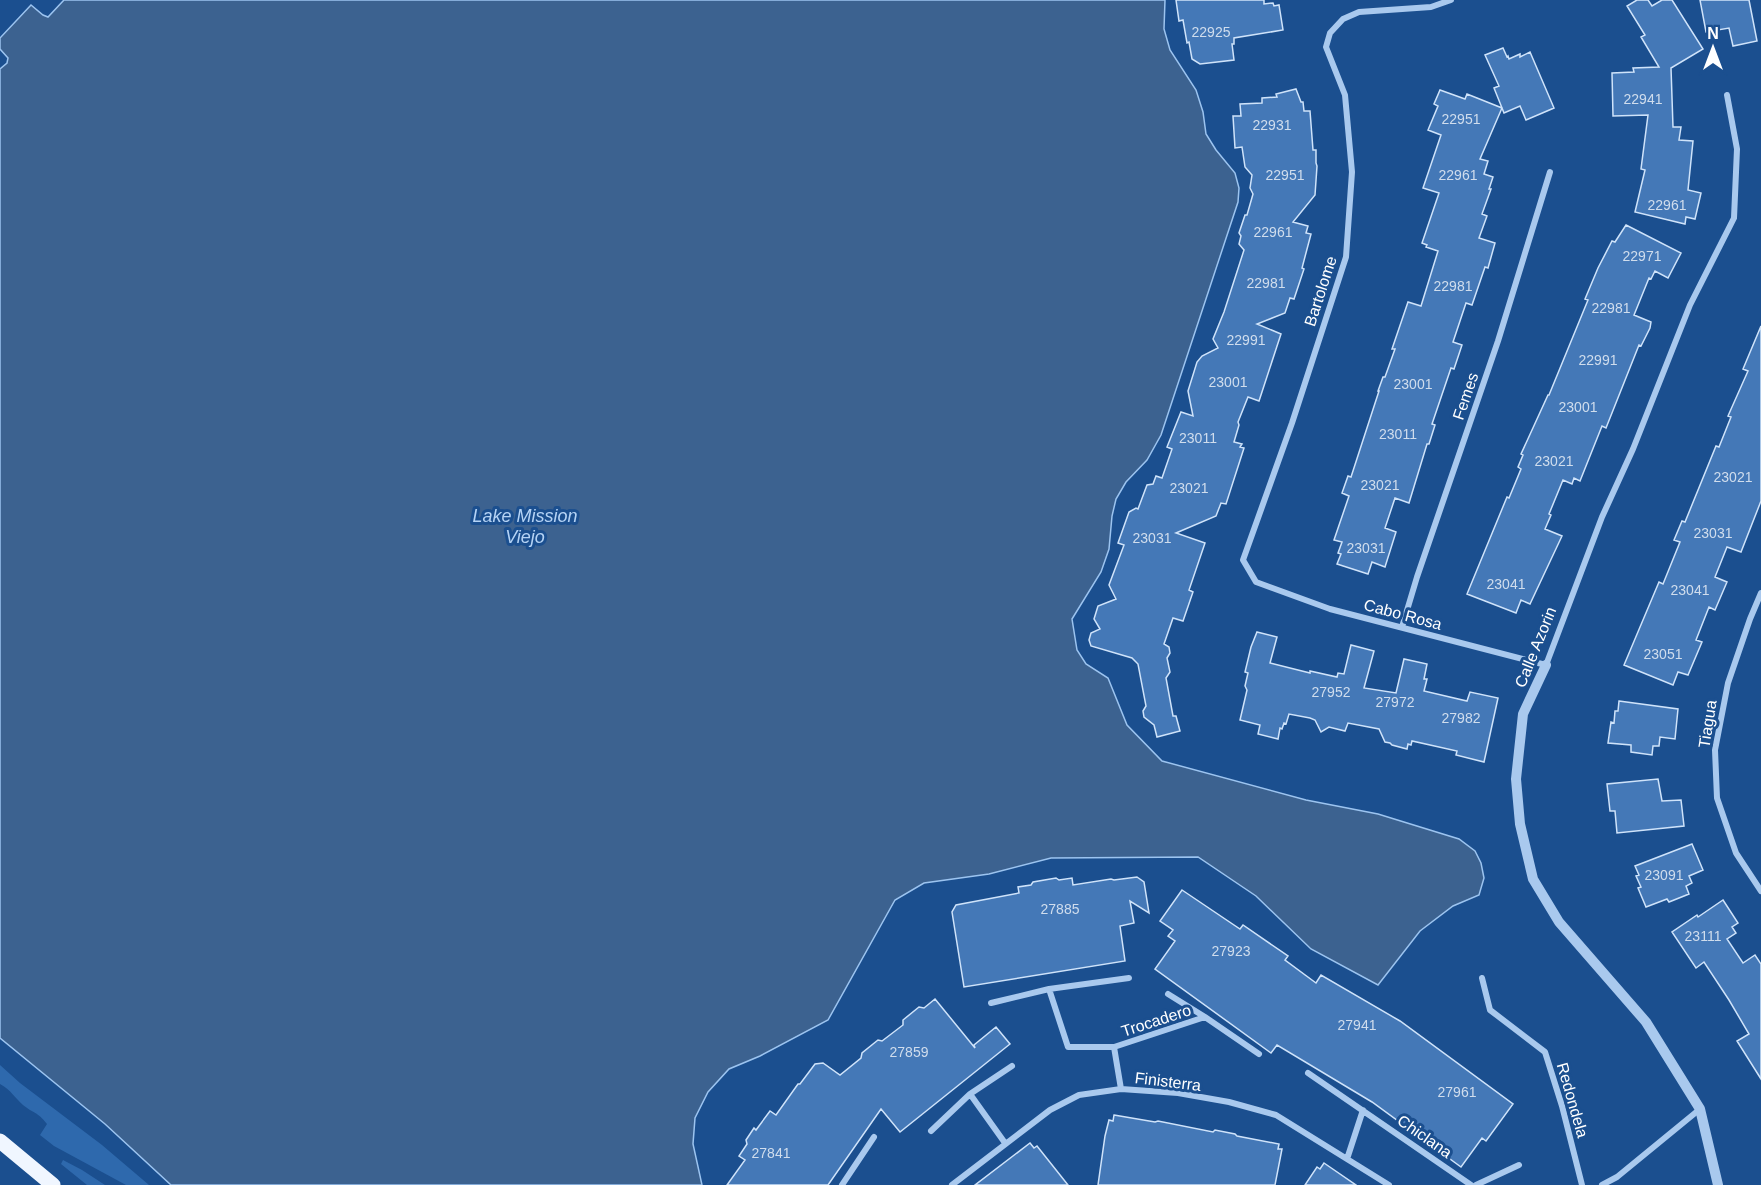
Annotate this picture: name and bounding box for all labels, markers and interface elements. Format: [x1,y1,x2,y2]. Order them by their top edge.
north arrow [1683,18,1743,78]
house number: 22925 [1192,24,1231,40]
text: N [1707,25,1719,42]
house number: 22941 [1624,91,1663,107]
house number: 22951 [1442,111,1481,127]
house number: 22931 [1253,117,1292,133]
house number: 22951 [1266,167,1305,183]
house number: 22961 [1439,167,1478,183]
house number: 22961 [1648,197,1687,213]
house number: 22961 [1254,224,1293,240]
house number: 22971 [1623,248,1662,264]
street label: Bartolome [1301,254,1340,328]
house number: 22981 [1247,275,1286,291]
house number: 22981 [1434,278,1473,294]
house number: 22981 [1592,300,1631,316]
house number: 22991 [1227,332,1266,348]
house number: 22991 [1579,352,1618,368]
street label: Femes [1449,370,1481,422]
house number: 23001 [1209,374,1248,390]
house number: 23001 [1394,376,1433,392]
house number: 23001 [1559,399,1598,415]
house number: 23011 [1379,426,1417,442]
house number: 23011 [1179,430,1217,446]
house number: 23021 [1535,453,1574,469]
house number: 23021 [1714,469,1753,485]
house number: 23021 [1361,477,1400,493]
house number: 23021 [1170,480,1209,496]
water label: Lake Mission Viejo [472,506,578,547]
house number: 23031 [1694,525,1733,541]
house number: 23031 [1133,530,1172,546]
house number: 23031 [1347,540,1386,556]
house number: 23041 [1487,576,1526,592]
house number: 23041 [1671,582,1710,598]
street label: Cabo Rosa [1362,596,1444,633]
street label: Calle Azorin [1512,604,1559,690]
house number: 23051 [1644,646,1683,662]
house number: 27952 [1312,684,1351,700]
house number: 27972 [1376,694,1415,710]
street label: Tiagua [1695,699,1720,749]
house number: 27982 [1442,710,1481,726]
house number: 23091 [1645,867,1684,883]
house number: 27885 [1041,901,1080,917]
house number: 23111 [1685,928,1722,944]
house number: 27923 [1212,943,1251,959]
street label: Trocadero [1119,1001,1193,1040]
house number: 27941 [1338,1017,1377,1033]
house number: 27859 [890,1044,929,1060]
street label: Redondela [1554,1061,1591,1140]
street label: Finisterra [1134,1069,1202,1094]
house number: 27961 [1438,1084,1477,1100]
street label: Chiclana [1394,1112,1455,1161]
house number: 27841 [752,1145,791,1161]

